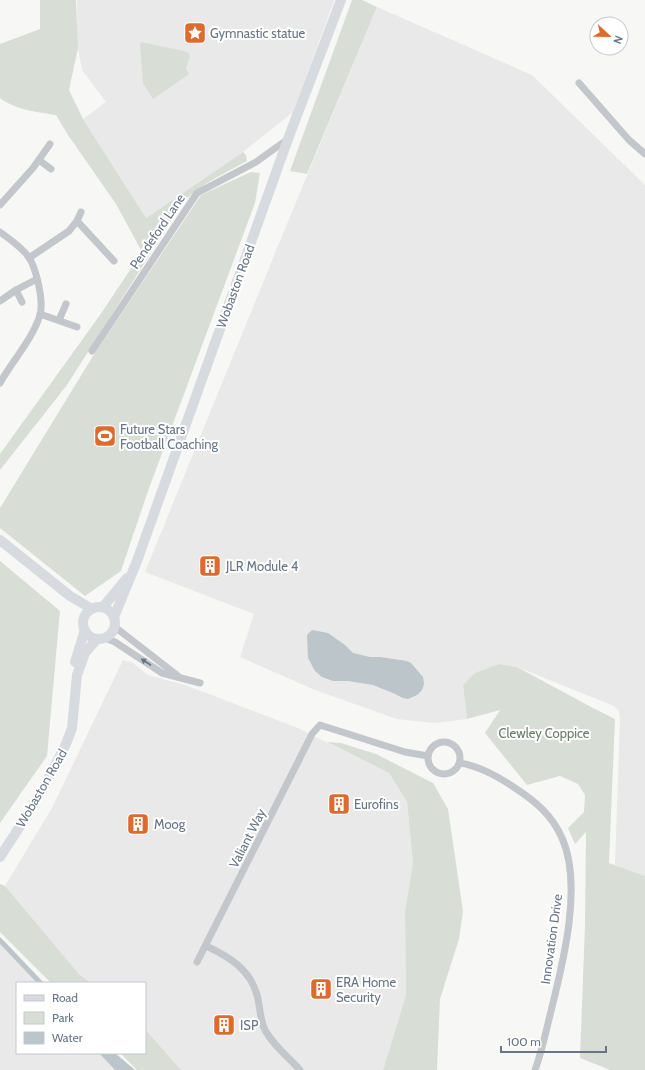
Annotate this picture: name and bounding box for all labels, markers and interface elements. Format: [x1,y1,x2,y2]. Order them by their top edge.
north arrow [589,16,629,56]
place icon: Gymnastic statue [182,20,208,46]
place label: Gymnastic statue [210,25,305,41]
text: N [610,34,626,46]
street label: Pendeford Lane [126,190,188,272]
street label: Wobaston Road [212,242,258,330]
place label: Future Stars Football Coaching [120,421,219,452]
sports icon: Future Stars Football Coaching [92,423,118,449]
building icon: JLR Module 4 [197,553,223,579]
place label: JLR Module 4 [225,558,299,574]
one-way arrow [140,658,151,666]
park label: Clewley Coppice [499,725,590,741]
street label: Wobaston Road [12,746,70,830]
building icon: Eurofins [326,791,352,817]
place label: Eurofins [354,796,399,812]
street label: Valiant Way [225,805,269,870]
building icon: Moog [125,811,151,837]
place label: Moog [154,816,186,832]
street label: Innovation Drive [537,893,565,985]
place label: ERA Home Security [336,974,397,1005]
building icon: ERA Home Security [308,976,334,1002]
legend [16,982,146,1054]
text: Road [52,990,78,1005]
text: Park [52,1010,74,1025]
building icon: ISP [211,1012,237,1038]
place label: ISP [240,1017,259,1033]
scale bar [501,1028,606,1054]
text: Water [52,1030,83,1045]
text: 100 m [507,1034,541,1049]

